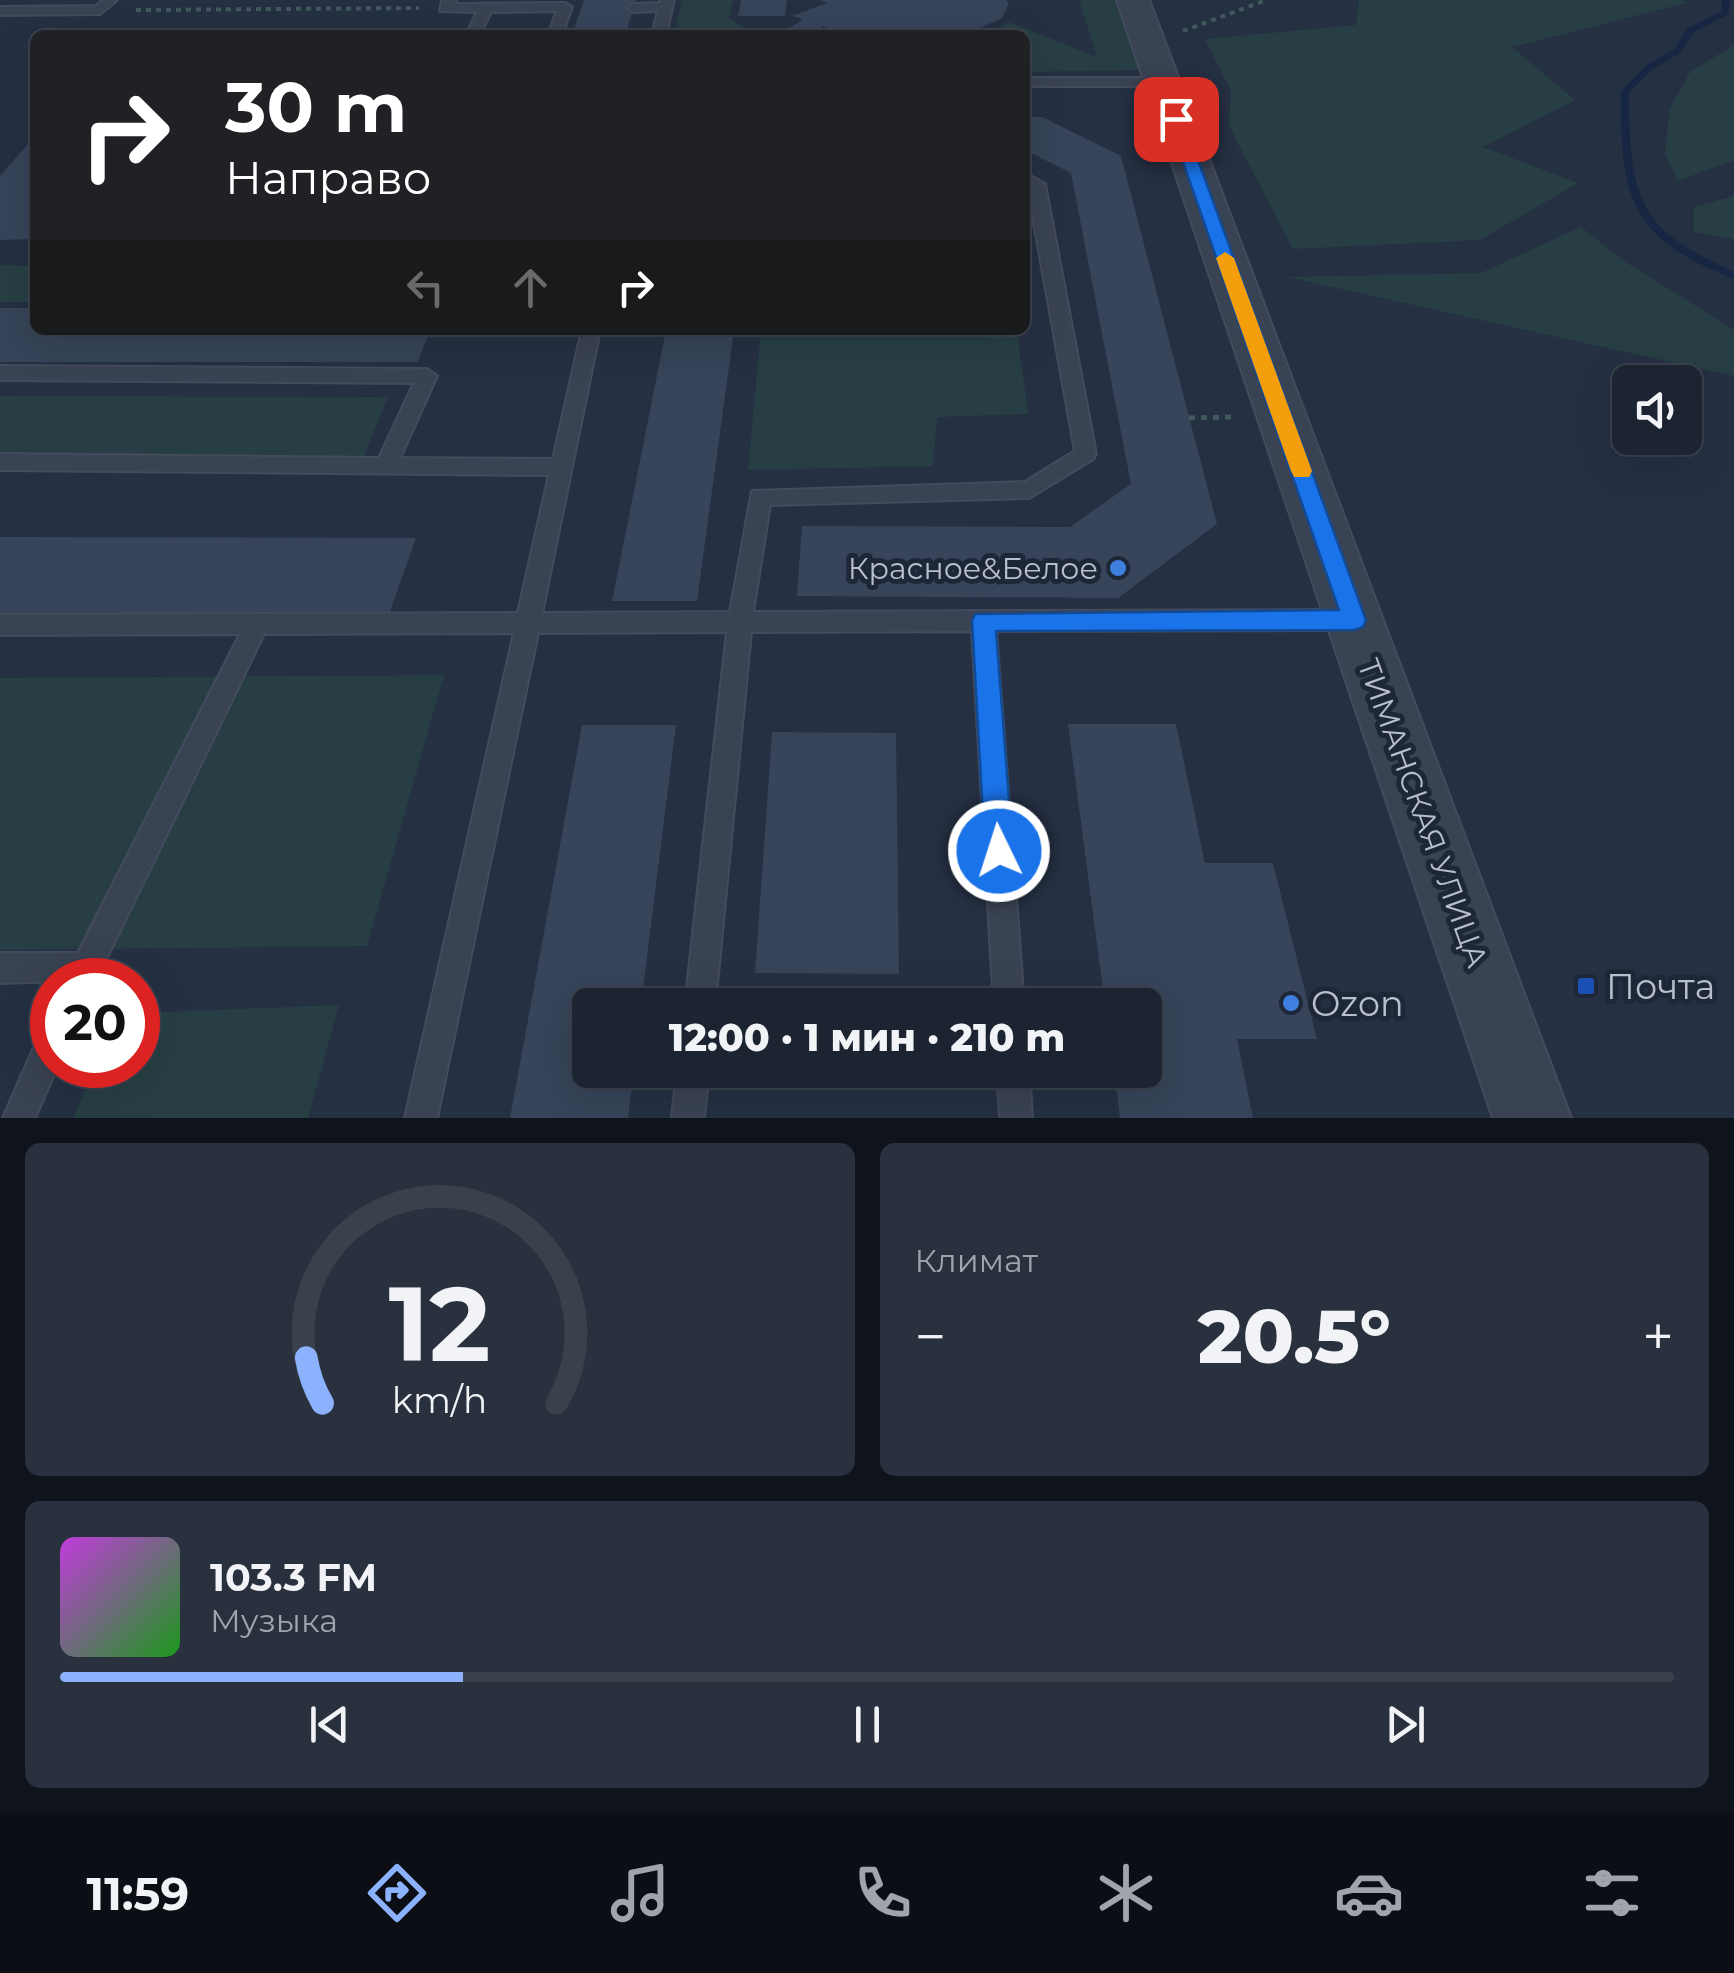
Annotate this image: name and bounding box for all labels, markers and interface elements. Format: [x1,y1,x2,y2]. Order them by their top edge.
text: 30 m [225,64,407,150]
icon: right [60,70,190,200]
pin [1134,77,1219,162]
icon: arrive [1149,92,1204,147]
text: Направо [225,150,431,205]
icon: left [398,260,453,315]
icon: ahead [503,260,558,315]
icon: right [608,260,663,315]
map controls [1612,365,1702,455]
button: sound [1612,365,1702,455]
place label: Красное&Белое [848,550,1098,587]
marker: Красное&Белое [1107,557,1129,579]
street label: ТИМАНСКАЯ УЛИЦА [1350,653,1496,973]
position arrow [947,799,1051,903]
speed limit sign: 20 [30,958,160,1088]
place label: Почта [1606,965,1715,1008]
marker: Почта [1575,975,1597,997]
place label: Ozon [1311,982,1404,1025]
marker: Ozon [1280,992,1302,1014]
text: 12:00 · 1 мин · 210 m [669,1014,1065,1061]
text: Климат [915,1241,1038,1280]
text: 12 [389,1260,491,1387]
text: 20.5° [1198,1290,1391,1382]
text: − [915,1303,946,1370]
text: + [1642,1303,1674,1370]
text: km/h [392,1378,487,1422]
text: 103.3 FM [210,1554,377,1601]
text: Музыка [210,1601,338,1640]
icon: previous [302,1697,357,1752]
icon: pause [840,1697,895,1752]
icon: next [1378,1697,1433,1752]
icon: directions [362,1858,432,1928]
icon: music [605,1858,675,1928]
icon: phone [848,1858,918,1928]
icon: climate [1091,1858,1161,1928]
icon: car [1334,1858,1404,1928]
icon: filters [1577,1858,1647,1928]
text: 11:59 [87,1866,189,1921]

